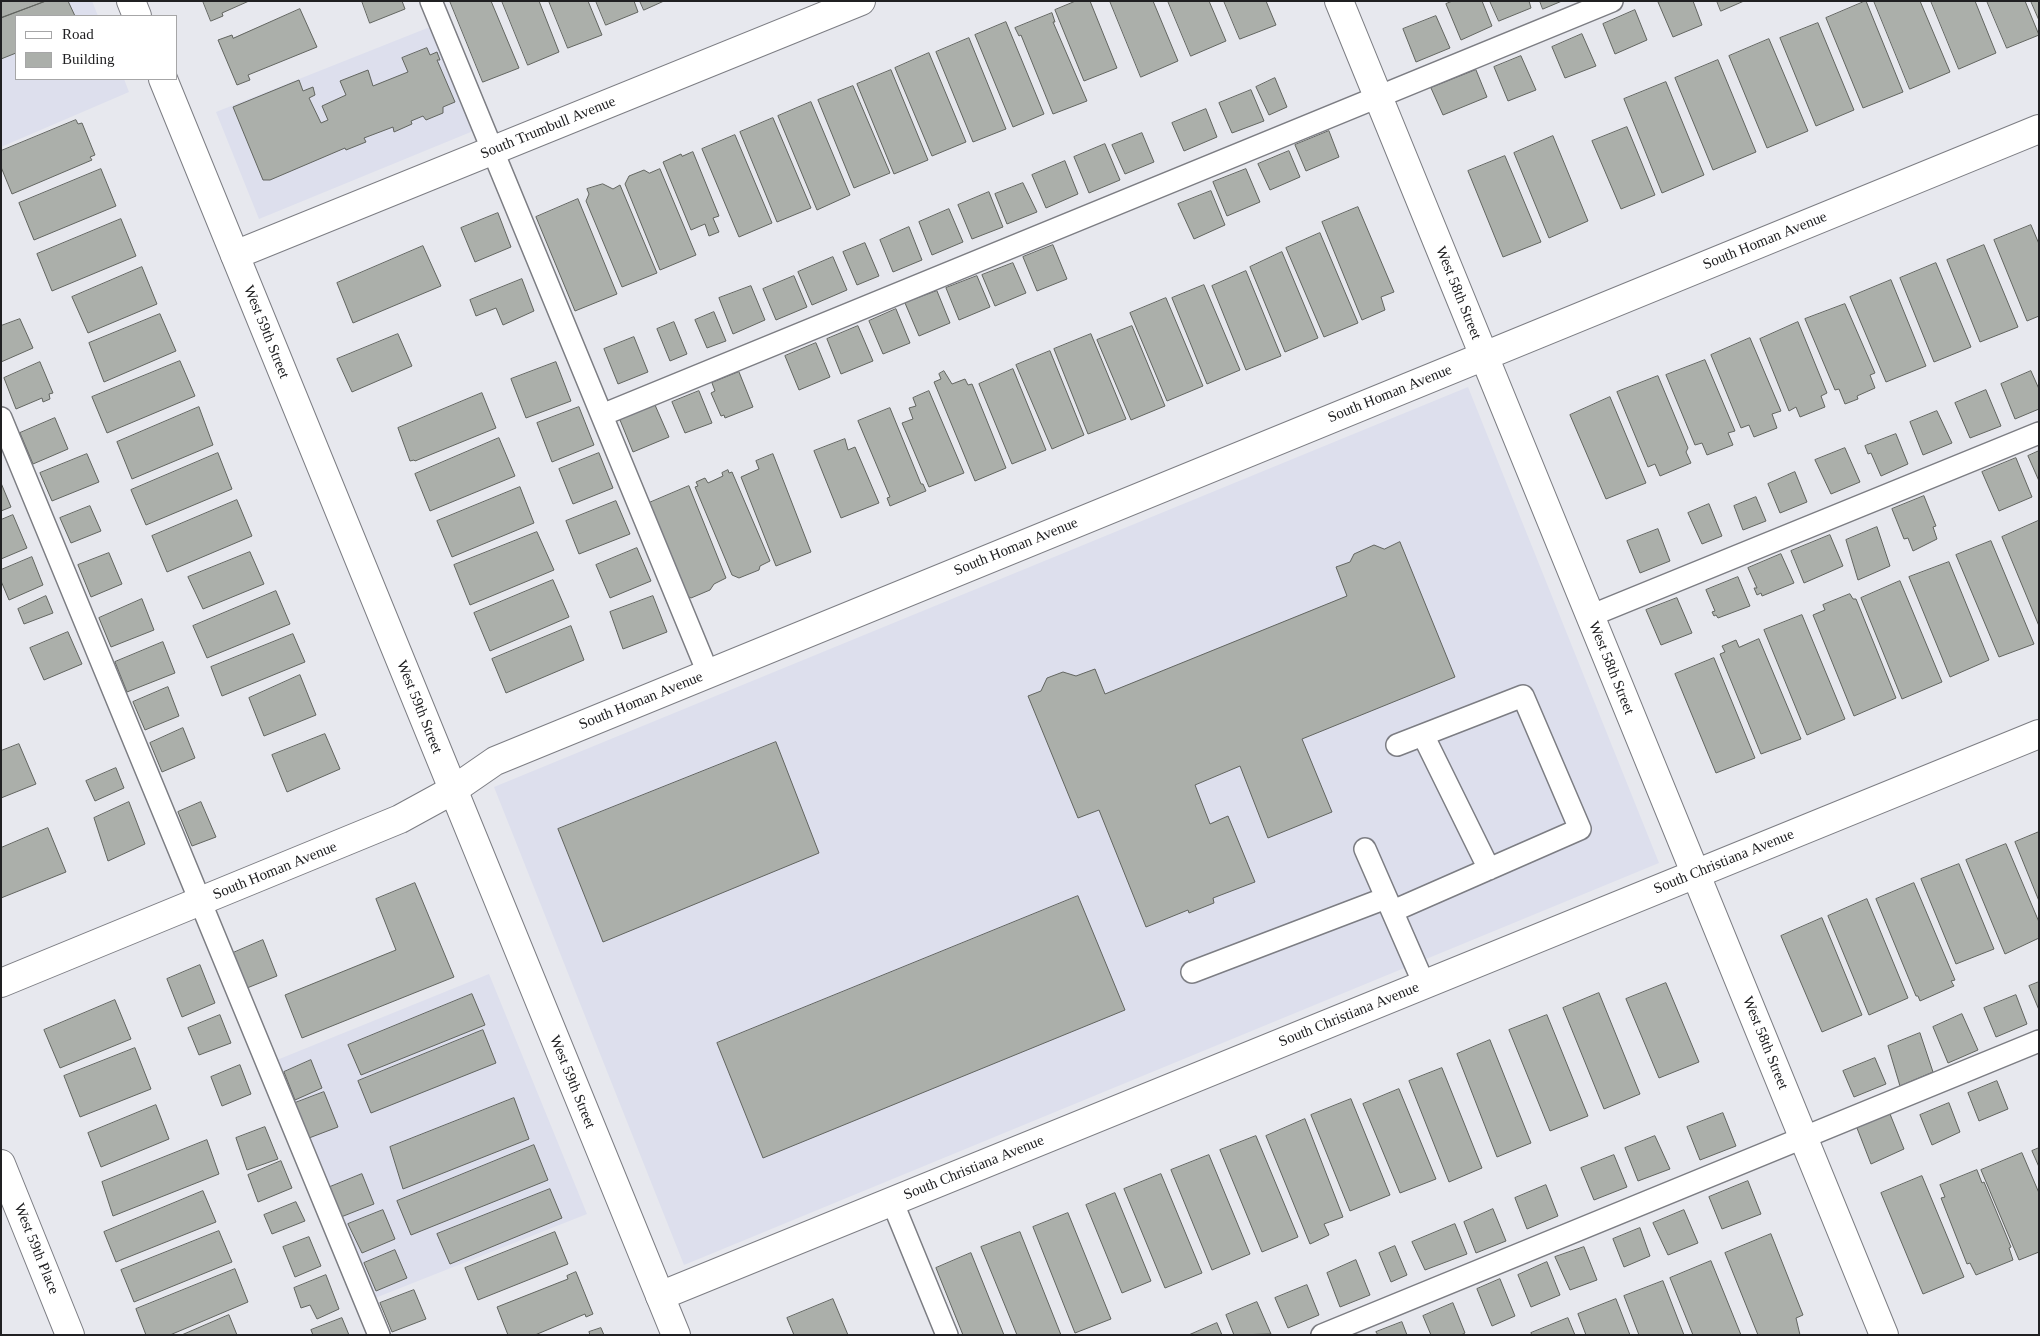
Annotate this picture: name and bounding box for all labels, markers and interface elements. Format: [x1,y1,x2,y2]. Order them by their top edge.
legend [15,15,178,80]
text: Road [62,26,94,42]
text: Building [62,51,115,67]
street label: South Trumbull Avenue [478,93,618,163]
street label: South Homan Avenue [1700,208,1830,274]
street label: West 58th Street [1431,244,1485,342]
street label: West 59th Street [239,283,293,381]
street label: South Homan Avenue [1325,361,1455,427]
street label: South Homan Avenue [951,514,1081,580]
street label: West 58th Street [1584,619,1638,717]
street label: West 59th Street [392,658,446,756]
street label: South Homan Avenue [576,668,706,734]
street label: South Christiana Avenue [1651,826,1797,898]
street label: South Homan Avenue [210,838,340,904]
street label: South Christiana Avenue [1276,979,1422,1051]
street label: West 58th Street [1738,994,1792,1092]
street label: West 59th Street [545,1033,599,1131]
street label: South Christiana Avenue [901,1132,1047,1204]
street label: West 59th Place [10,1201,62,1297]

